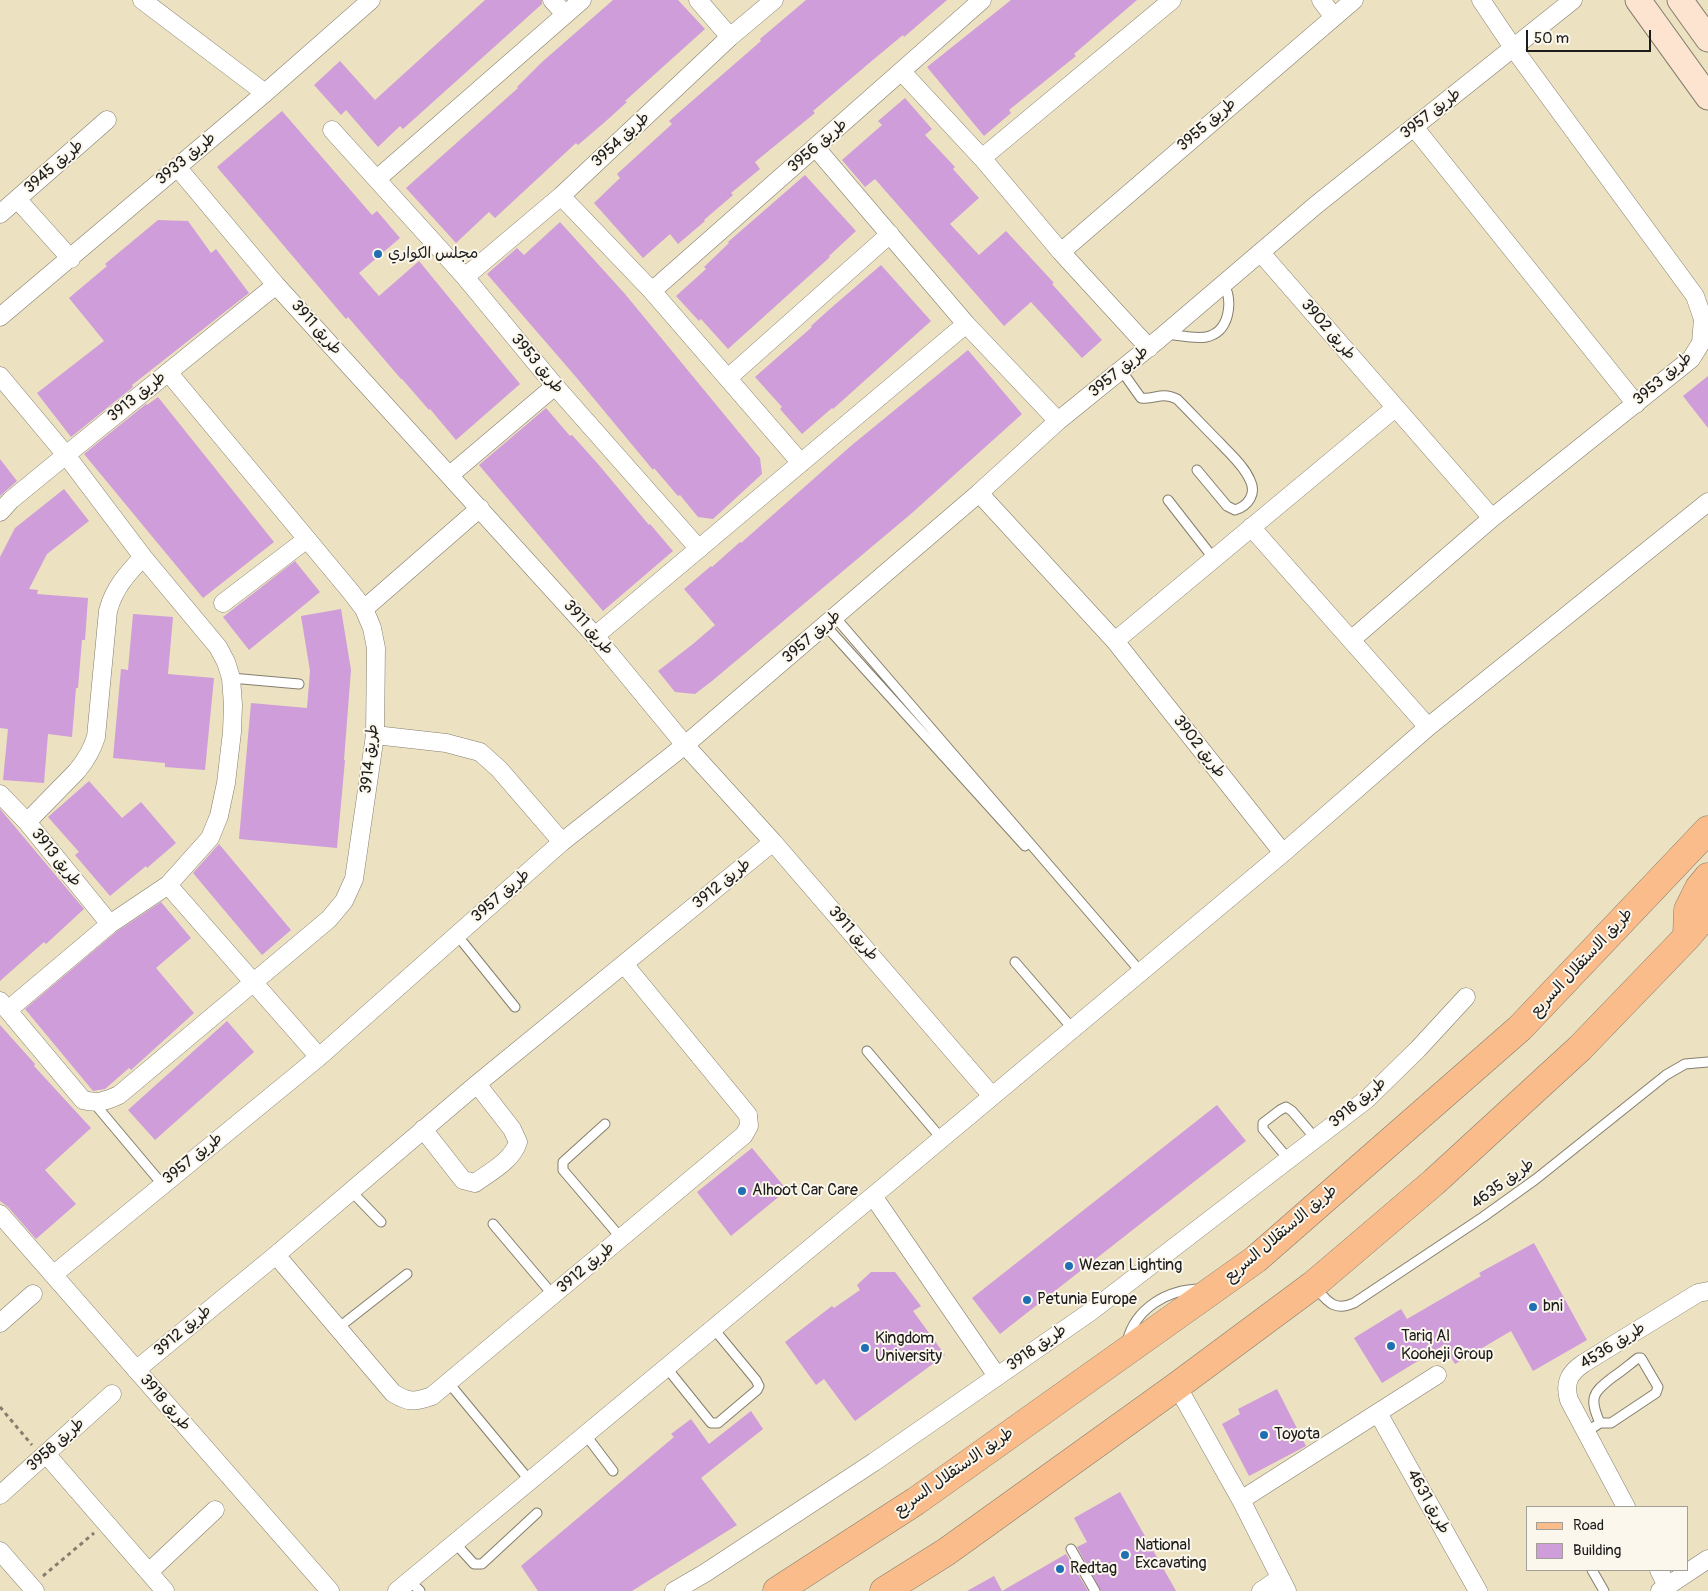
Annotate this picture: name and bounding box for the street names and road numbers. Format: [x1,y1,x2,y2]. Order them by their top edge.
street label: طريق 3957 [1397,84,1465,144]
street label: طريق 3955 [1174,94,1240,156]
street label: طريق 3954 [588,108,654,172]
street label: طريق 3956 [784,115,852,177]
street label: طريق 3933 [152,128,220,190]
street label: طريق 3945 [20,136,88,198]
street label: طريق 3902 [1296,296,1360,364]
street label: طريق 3911 [287,297,345,359]
street label: طريق 3953 [507,330,567,398]
street label: طريق 3957 [1085,342,1153,402]
street label: طريق 3953 [1630,348,1696,410]
street label: طريق 3913 [104,368,170,426]
street label: طريق 3911 [559,597,617,659]
street label: طريق 3957 [779,606,845,668]
street label: طريق 3902 [1169,712,1229,782]
street label: طريق 3914 [357,723,383,795]
street label: طريق 3913 [27,825,85,891]
street label: طريق 3912 [689,855,755,913]
street label: طريق 3957 [468,865,534,927]
street label: طريق 3911 [824,903,882,965]
street label: طريق الاستقلال السريع [1527,905,1637,1021]
street label: طريق 3918 [1326,1074,1390,1132]
street label: طريق 3957 [159,1129,227,1189]
street label: طريق 4635 [1468,1155,1538,1213]
street label: طريق الاستقلال السريع [1221,1181,1341,1287]
street label: طريق 3912 [553,1238,619,1298]
street label: طريق 3912 [150,1301,216,1361]
street label: طريق 4536 [1577,1318,1649,1374]
street label: طريق 3918 [1003,1320,1071,1376]
street label: طريق 3918 [135,1371,195,1435]
street label: طريق 3958 [23,1414,89,1476]
street label: طريق الاستقلال السريع [890,1423,1018,1521]
street label: طريق 4631 [1402,1466,1454,1538]

